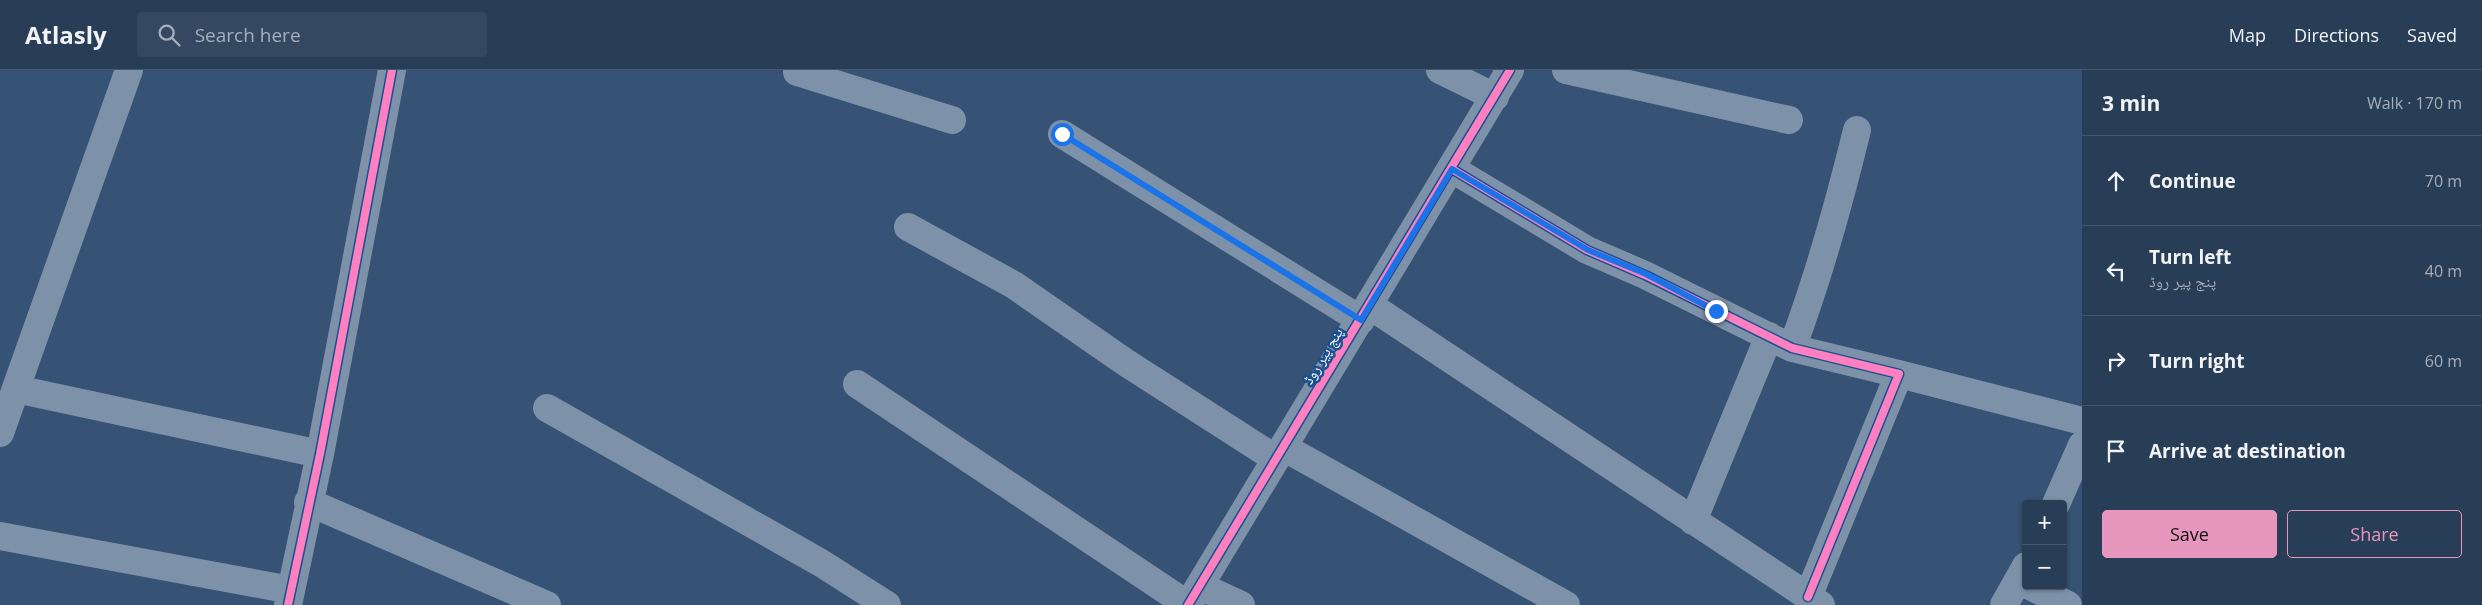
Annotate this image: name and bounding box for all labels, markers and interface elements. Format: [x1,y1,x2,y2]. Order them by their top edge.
search box [137,12,487,57]
text: Atlasly [25,18,107,51]
icon: search [155,21,183,49]
text: Search here [195,22,301,48]
text: Map [2229,23,2266,47]
text: Directions [2294,23,2379,47]
text: Saved [2407,23,2457,47]
text: 3 min [2102,89,2160,117]
text: Walk · 170 m [2367,92,2462,114]
route start [1051,123,1074,146]
icon: ahead [2102,167,2130,195]
text: Continue [2149,168,2236,194]
text: 70 m [2425,170,2462,192]
text: Turn left [2149,244,2231,270]
icon: left [2102,257,2130,285]
text: 40 m [2425,260,2462,282]
text: پنج پیر روڈ [2149,270,2216,292]
route end [1705,300,1728,323]
street label: پنج پیر روڈ [1297,323,1348,388]
icon: right [2102,347,2130,375]
text: Turn right [2149,348,2244,374]
text: 60 m [2425,350,2462,372]
icon: arrive [2102,437,2130,465]
text: Arrive at destination [2149,438,2346,464]
map controls [2022,500,2067,590]
button: + [2022,500,2067,545]
button: Save [2102,510,2277,558]
button: Share [2287,510,2462,558]
button: − [2022,545,2067,590]

